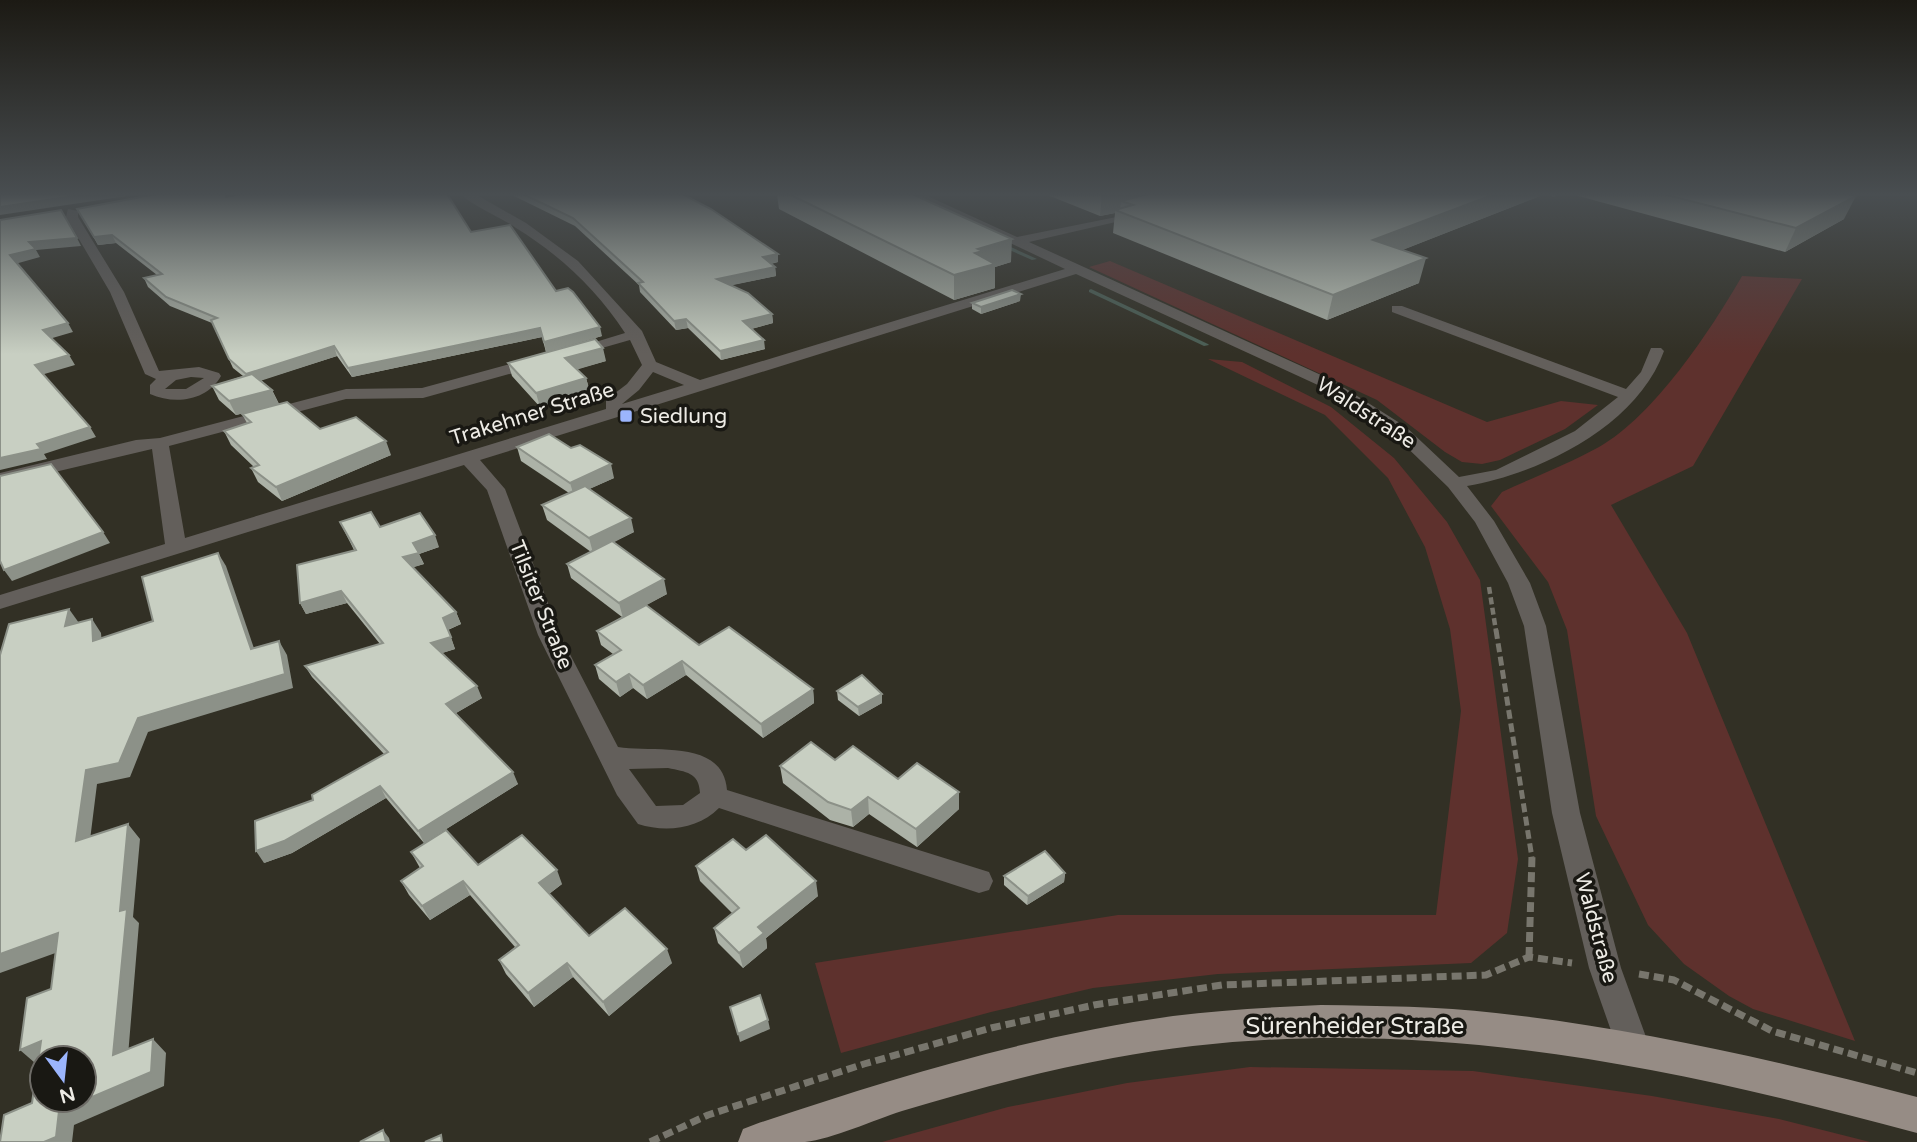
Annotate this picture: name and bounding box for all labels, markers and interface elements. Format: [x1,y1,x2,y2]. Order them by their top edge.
street label: Waldstraße [1312,372,1420,454]
street label: Trakehner Straße [447,377,617,451]
place label: Siedlung [640,404,727,429]
marker: Siedlung [618,408,634,424]
street label: Tilsiter Straße [504,537,578,673]
street label: Waldstraße [1569,870,1623,986]
street label: Sürenheider Straße [1246,1012,1464,1041]
north arrow [28,1044,98,1114]
text: N [57,1082,77,1107]

